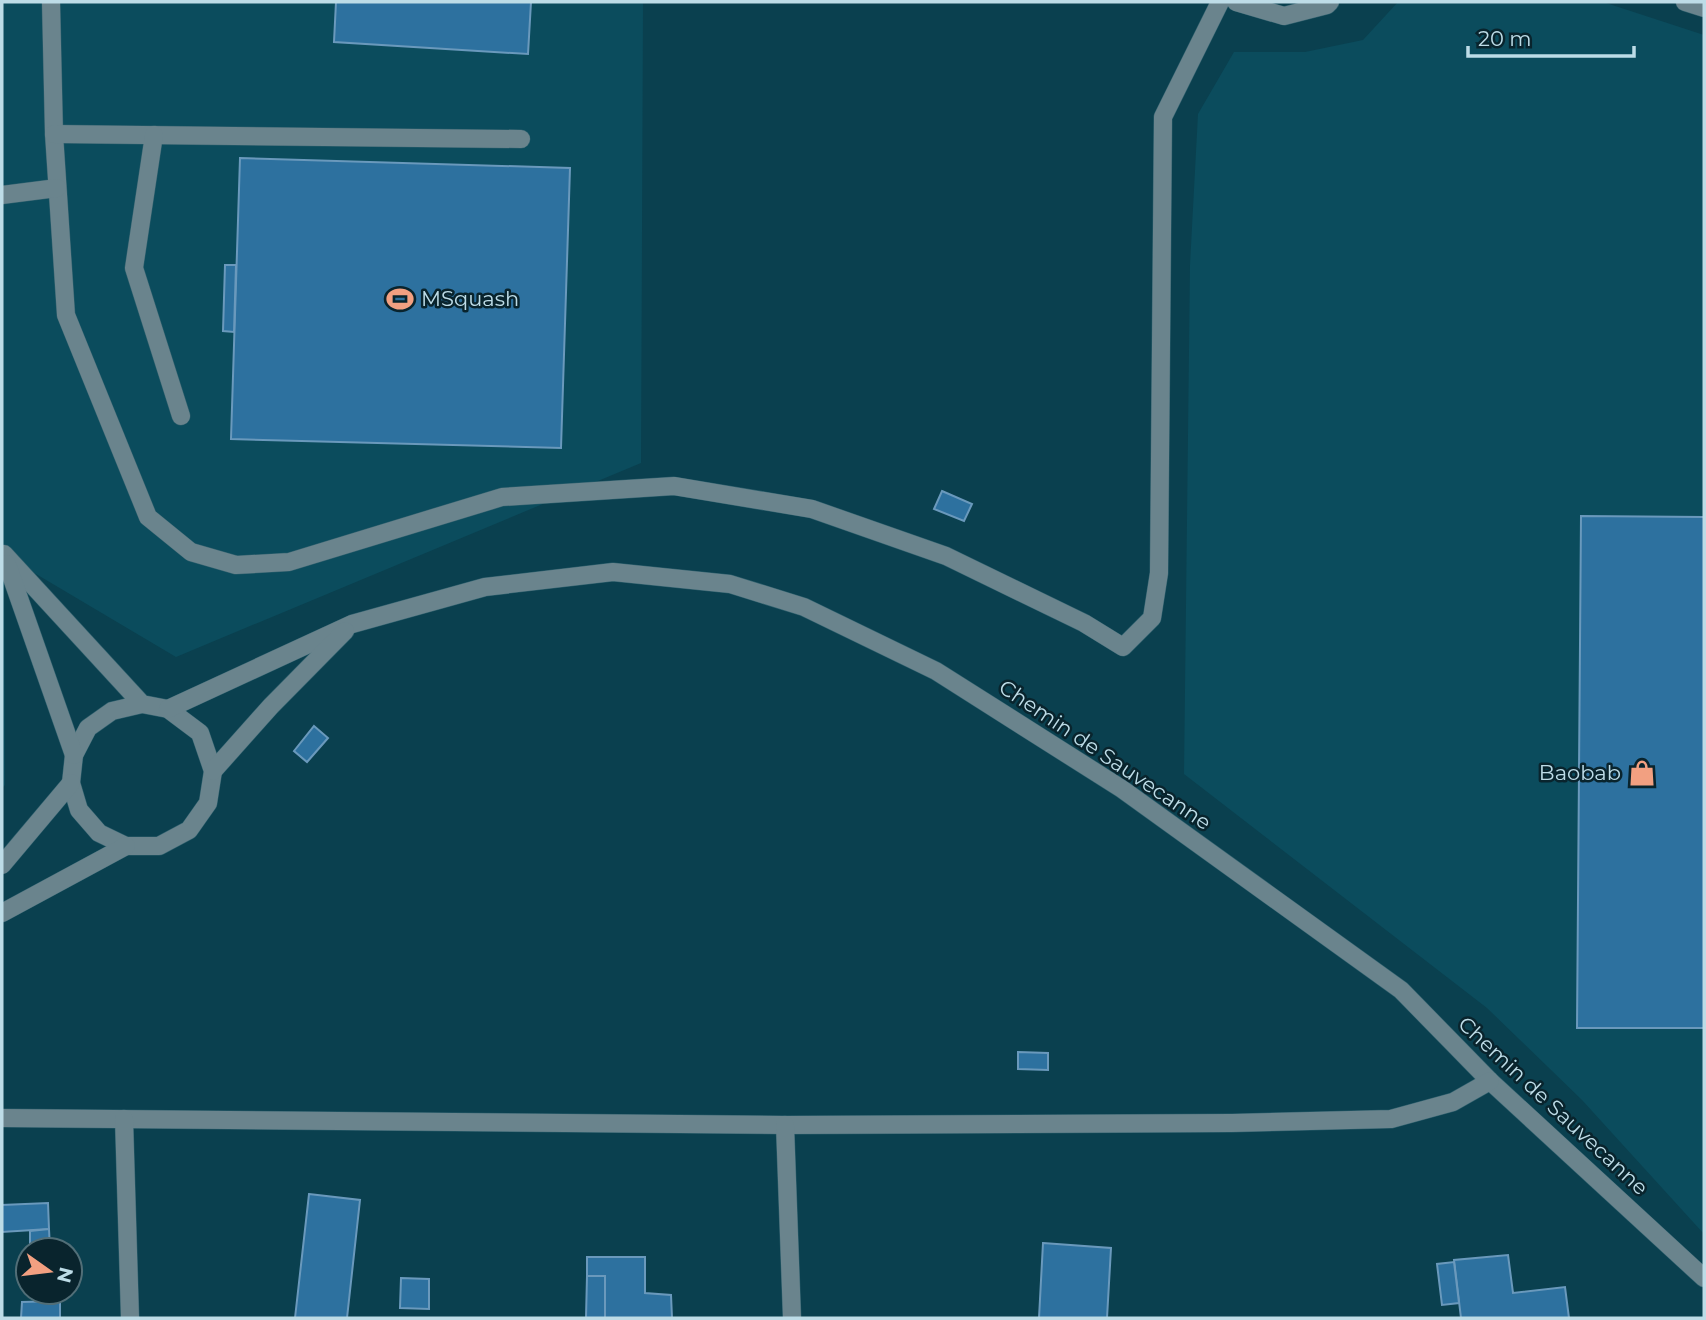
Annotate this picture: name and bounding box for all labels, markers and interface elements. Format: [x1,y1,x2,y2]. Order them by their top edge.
scale bar [1468,14,1634,58]
text: 20 m [1478,26,1532,51]
sports icon: MSquash [385,284,415,314]
place label: MSquash [421,286,519,311]
street label: Chemin de Sauvecanne [995,674,1216,835]
shop icon: Baobab [1627,758,1657,788]
place label: Baobab [1539,760,1621,785]
street label: Chemin de Sauvecanne [1453,1011,1653,1200]
north arrow [14,1236,84,1306]
text: N [52,1265,78,1285]

